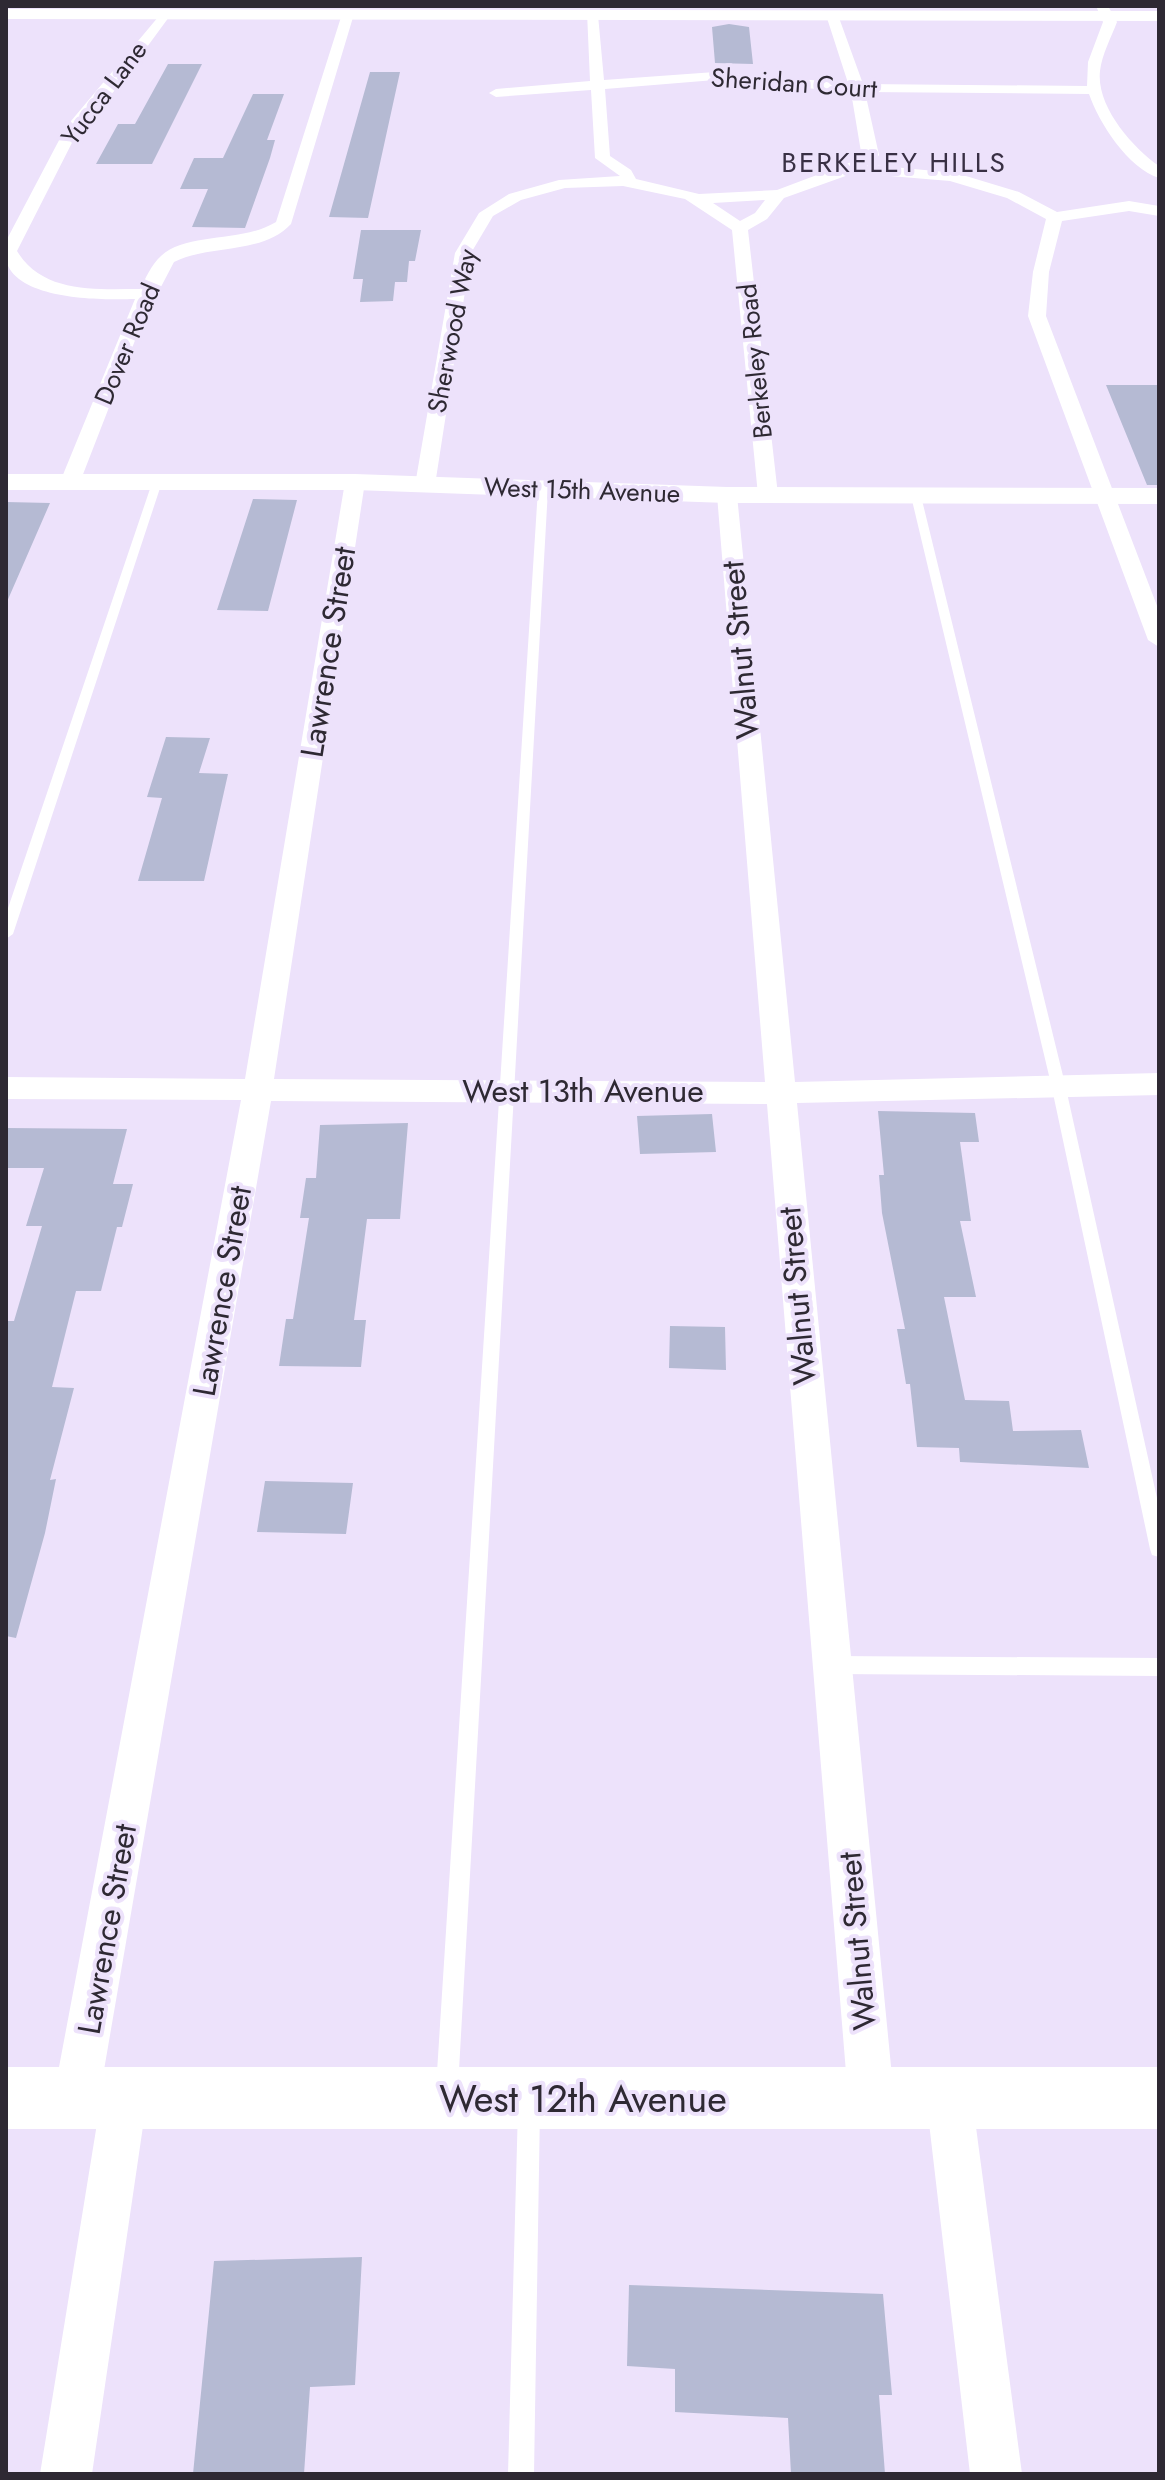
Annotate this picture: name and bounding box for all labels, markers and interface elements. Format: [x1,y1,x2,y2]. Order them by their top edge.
street label: Yucca Lane [52,33,156,153]
street label: Sheridan Court [710,58,879,108]
district label: BERKELEY HILLS [781,142,1007,183]
street label: Sherwood Way [417,245,487,416]
street label: Dover Road [84,277,170,411]
street label: Berkeley Road [728,282,782,440]
street label: West 15th Avenue [483,468,681,512]
street label: Lawrence Street [289,543,367,761]
street label: Walnut Street [709,559,771,741]
street label: West 13th Avenue [462,1068,704,1114]
street label: Lawrence Street [181,1182,263,1400]
street label: Walnut Street [766,1205,828,1387]
street label: Lawrence Street [66,1820,148,2038]
street label: Walnut Street [826,1850,888,2032]
street label: West 12th Avenue [439,2071,727,2126]

